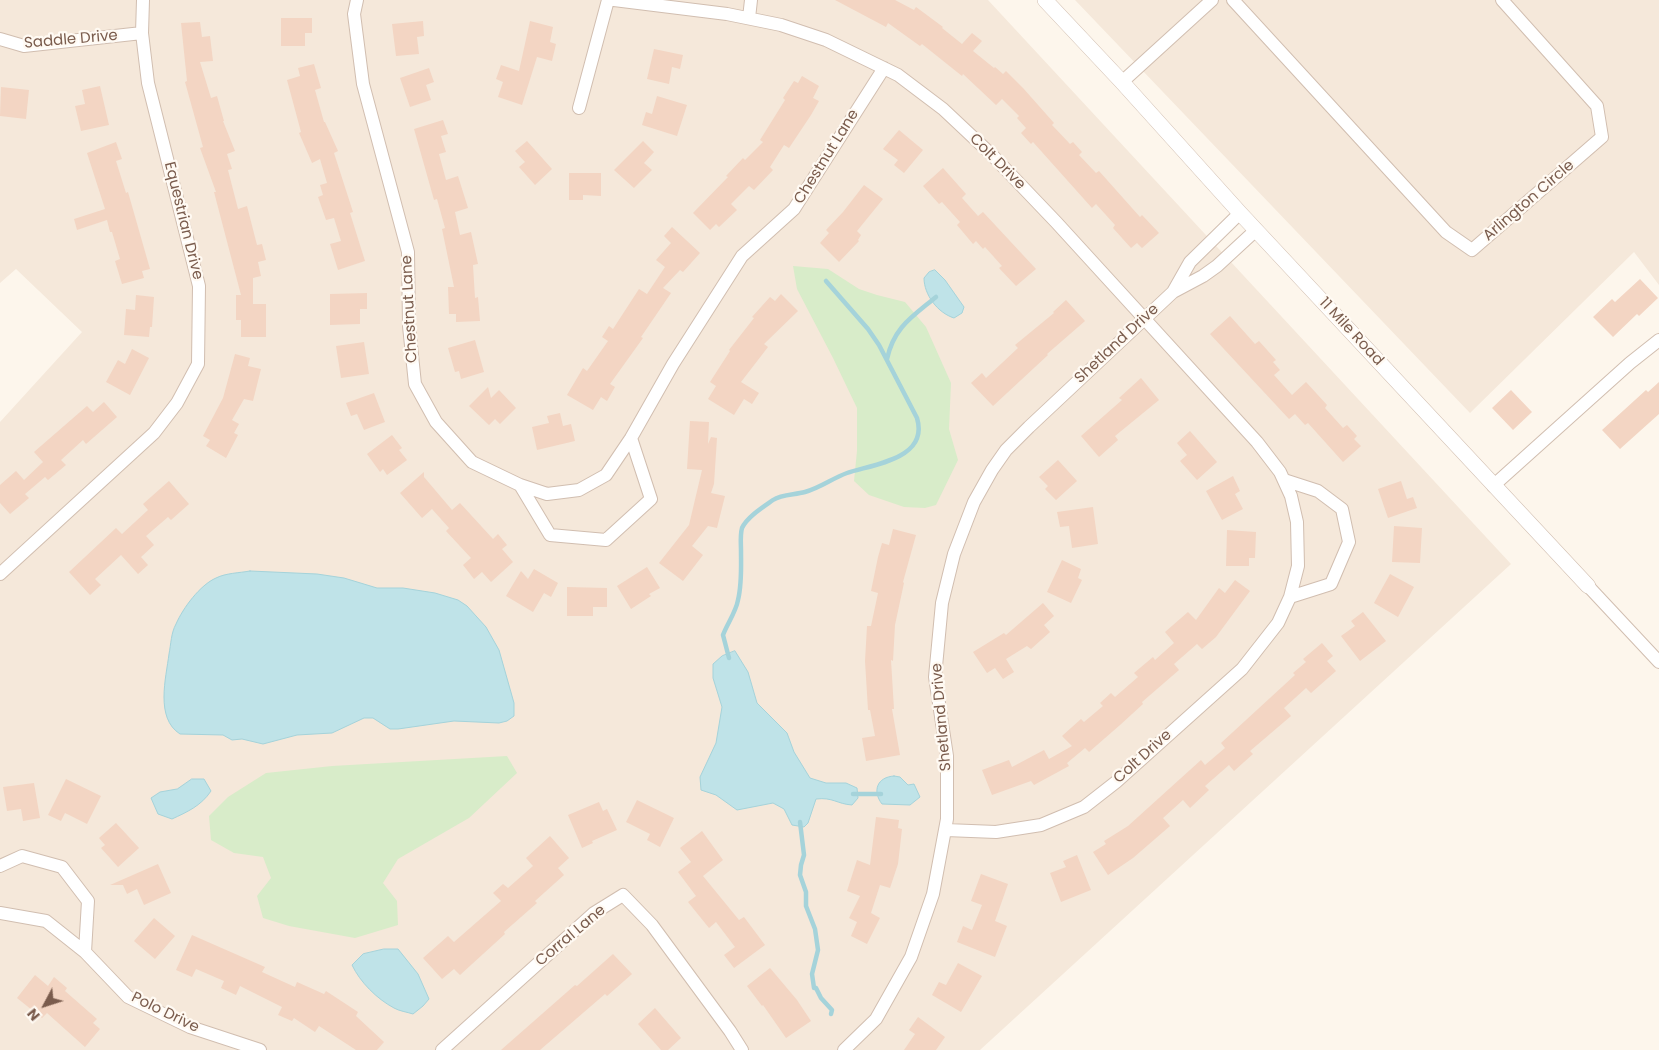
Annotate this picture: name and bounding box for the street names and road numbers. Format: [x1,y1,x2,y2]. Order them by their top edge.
street label: Saddle Drive [23,27,119,53]
street label: Chestnut Lane [791,106,863,208]
street label: Colt Drive [965,130,1029,194]
street label: Arlington Circle [1480,157,1578,245]
street label: Equestrian Drive [160,160,206,282]
street label: Chestnut Lane [398,255,422,363]
street label: 11 Mile Road [1315,294,1387,370]
street label: Shetland Drive [1071,300,1163,388]
street label: Shetland Drive [928,662,956,772]
street label: Colt Drive [1110,726,1176,788]
street label: Corral Lane [532,902,610,970]
street label: Polo Drive [128,989,202,1037]

